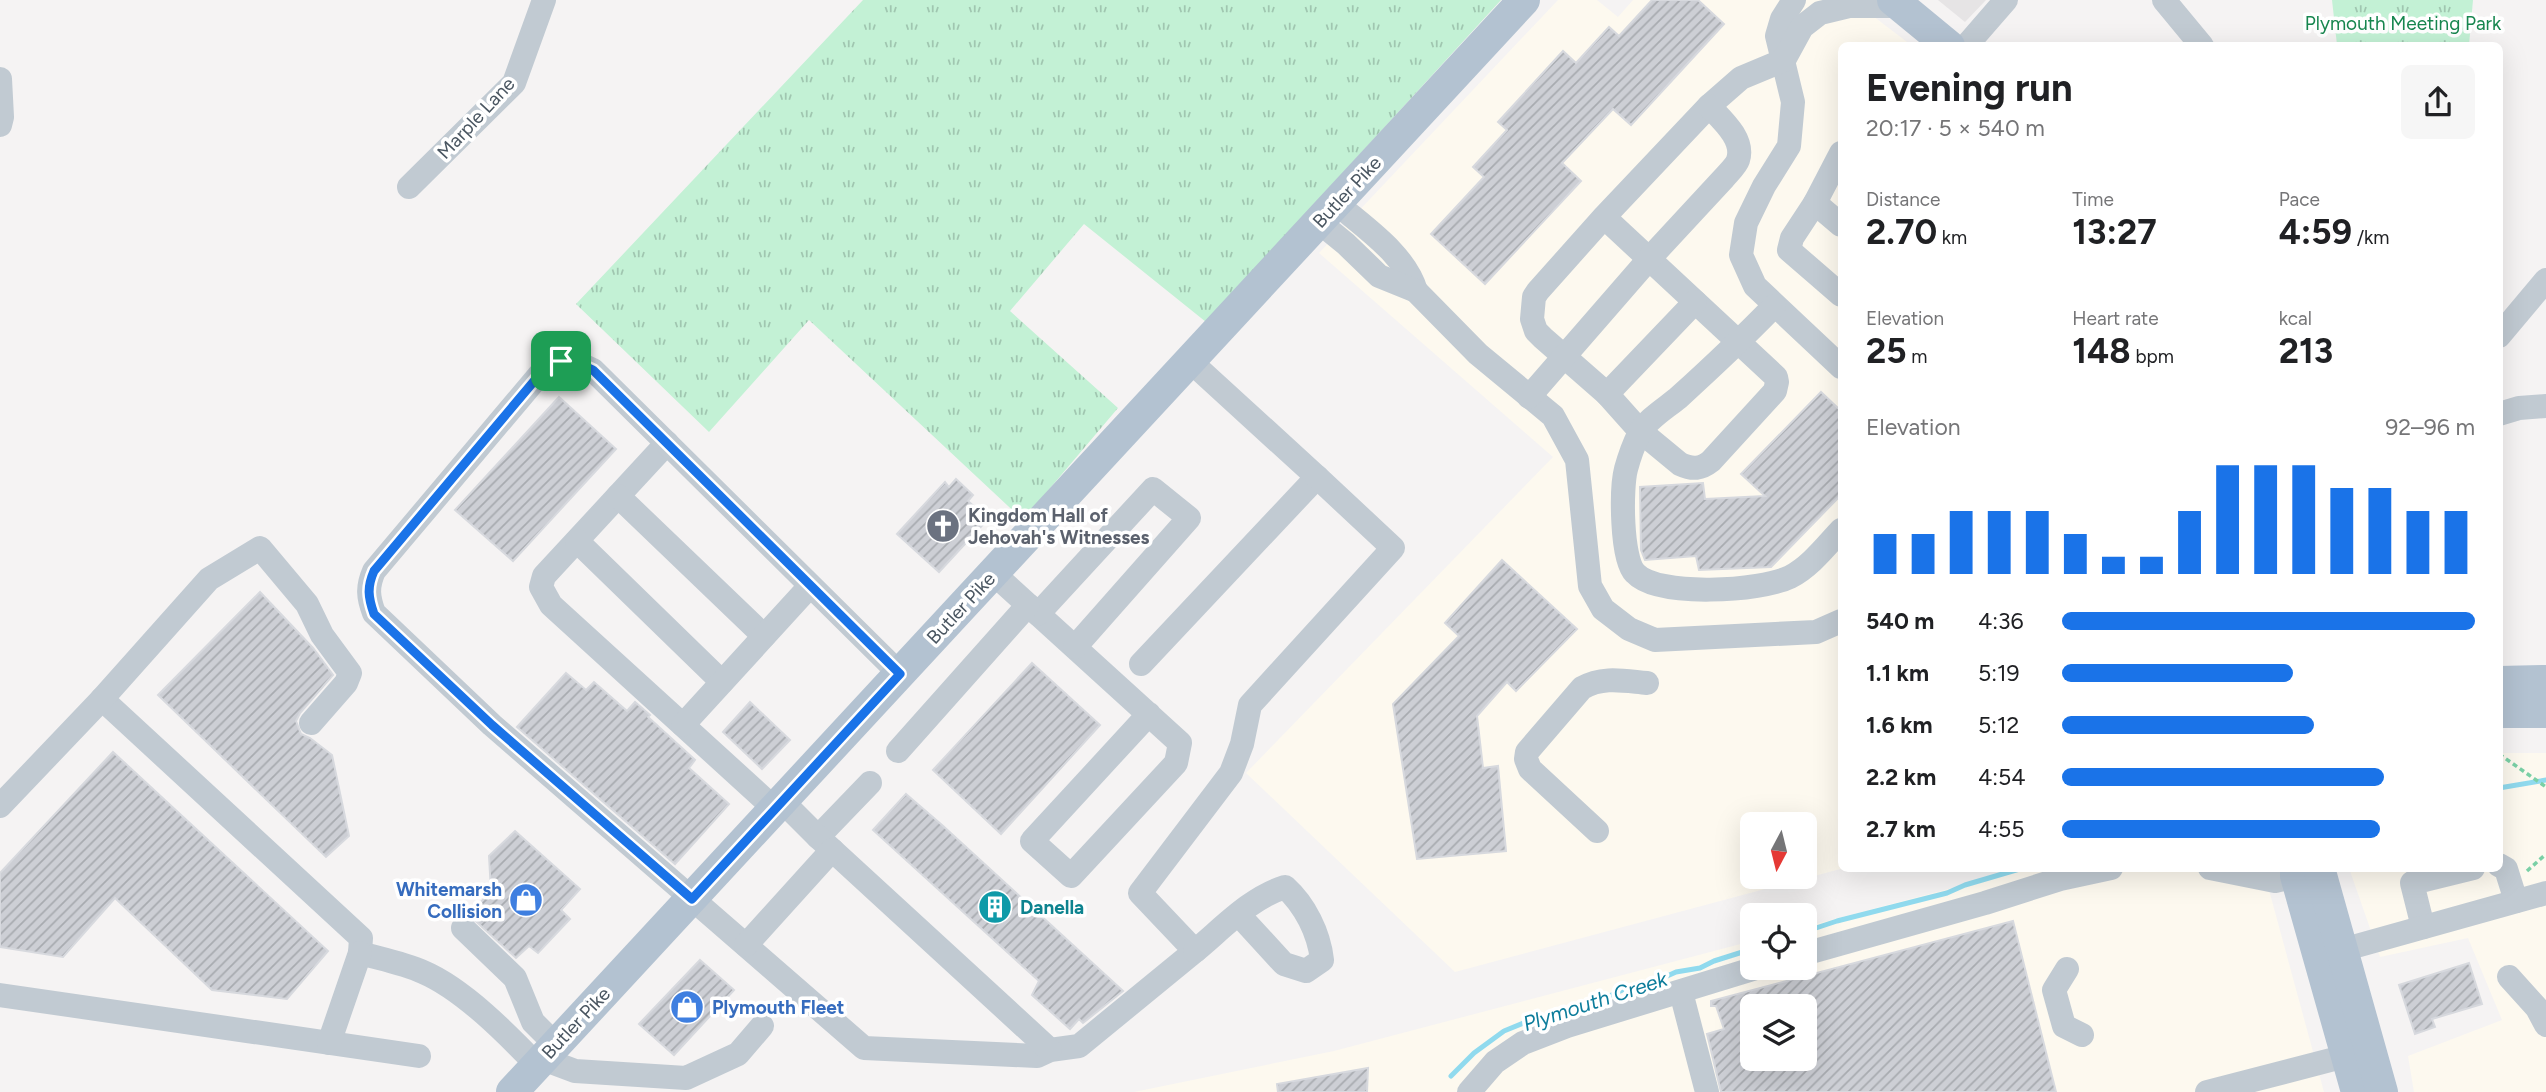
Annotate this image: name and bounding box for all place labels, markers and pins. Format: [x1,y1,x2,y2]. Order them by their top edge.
pin [531,331,591,391]
place label: Kingdom Hall of Jehovah's Witnesses [968,504,1150,549]
church icon: Kingdom Hall of Jehovah's Witnesses [924,507,962,545]
place label: Whitemarsh Collision [396,878,502,923]
shop icon: Whitemarsh Collision [507,881,545,919]
building icon: Danella [976,888,1014,926]
place label: Danella [1020,896,1084,919]
shop icon: Plymouth Fleet [668,988,706,1026]
place label: Plymouth Fleet [712,996,845,1019]

